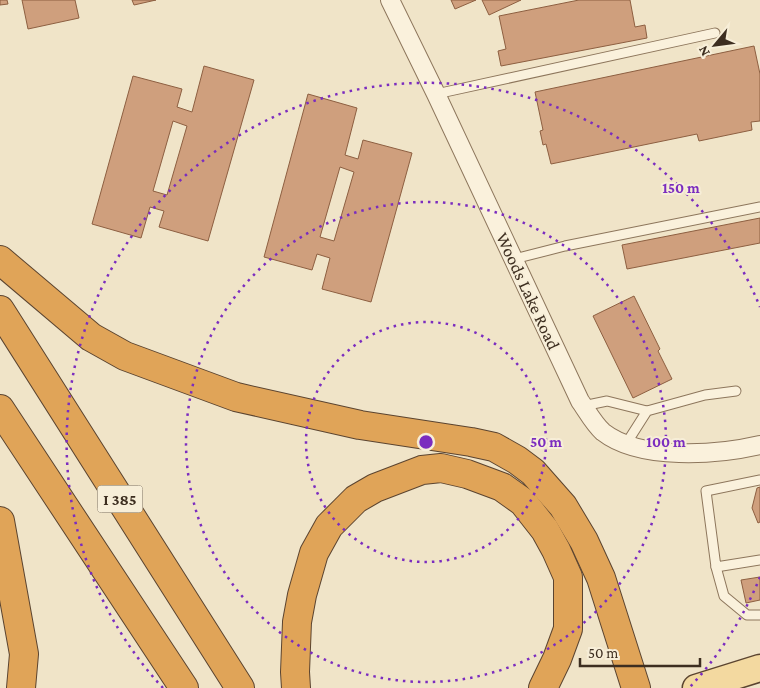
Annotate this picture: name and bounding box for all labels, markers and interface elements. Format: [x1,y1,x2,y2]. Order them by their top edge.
north arrow [690,20,740,70]
text: N [694,43,713,59]
text: 150 m [662,180,700,196]
street label: Woods Lake Road [492,229,564,353]
centre of rings [417,433,435,451]
text: 50 m [530,434,562,450]
text: 100 m [646,434,686,450]
road number: I 385 [98,486,142,512]
scale bar [580,636,700,668]
text: 50 m [588,645,618,661]

